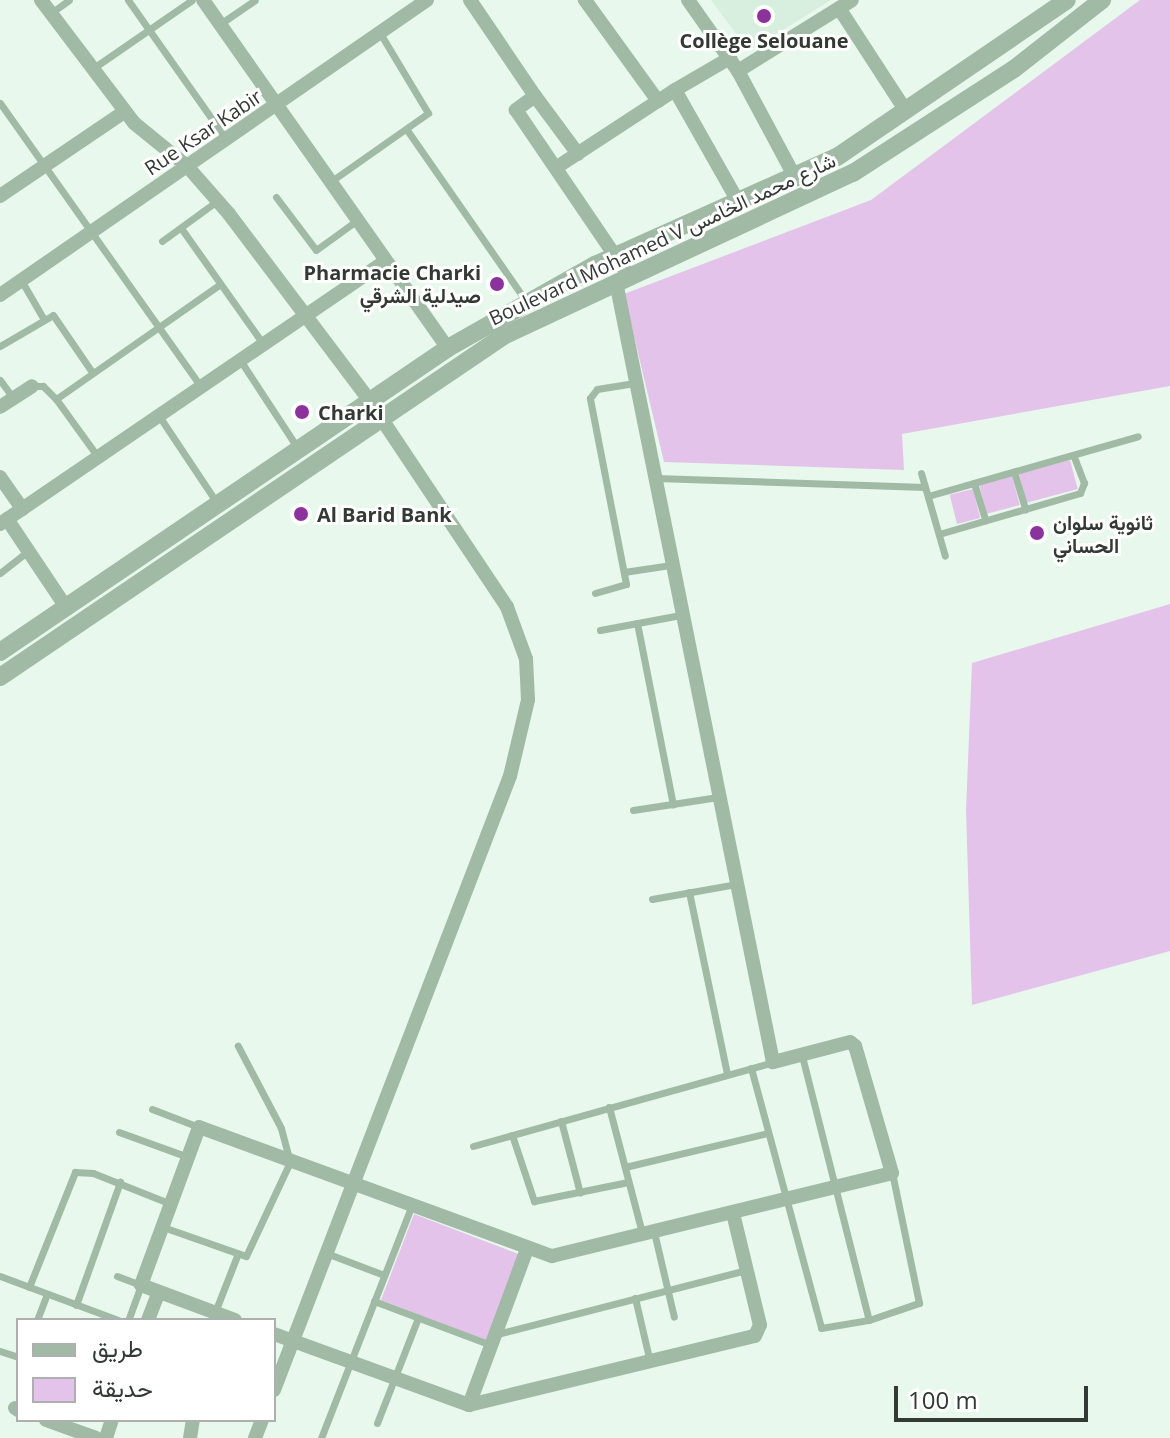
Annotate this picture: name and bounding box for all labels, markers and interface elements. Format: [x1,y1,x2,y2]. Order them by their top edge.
marker: Collège Selouane [755,7,773,25]
place label: Collège Selouane [680,28,848,52]
street label: Rue Ksar Kabir [140,84,266,180]
street label: Boulevard Mohamed V شارع محمد الخامس [485,148,839,330]
place label: Pharmacie Charki صيدلية الشرقي [303,260,481,307]
marker: Pharmacie Charki صيدلية الشرقي [488,275,506,293]
place label: Charki [318,400,384,424]
marker: Charki [293,403,311,421]
place label: Al Barid Bank [317,502,452,526]
marker: Al Barid Bank [292,505,310,523]
place label: ثانوية سلوان الحساني [1053,510,1153,557]
marker: ثانوية سلوان الحساني [1028,524,1046,542]
legend [16,1318,276,1422]
text: طريق [92,1331,143,1364]
scale bar [898,1370,1092,1420]
text: حديقة [92,1371,153,1404]
text: 100 m [908,1383,978,1416]

